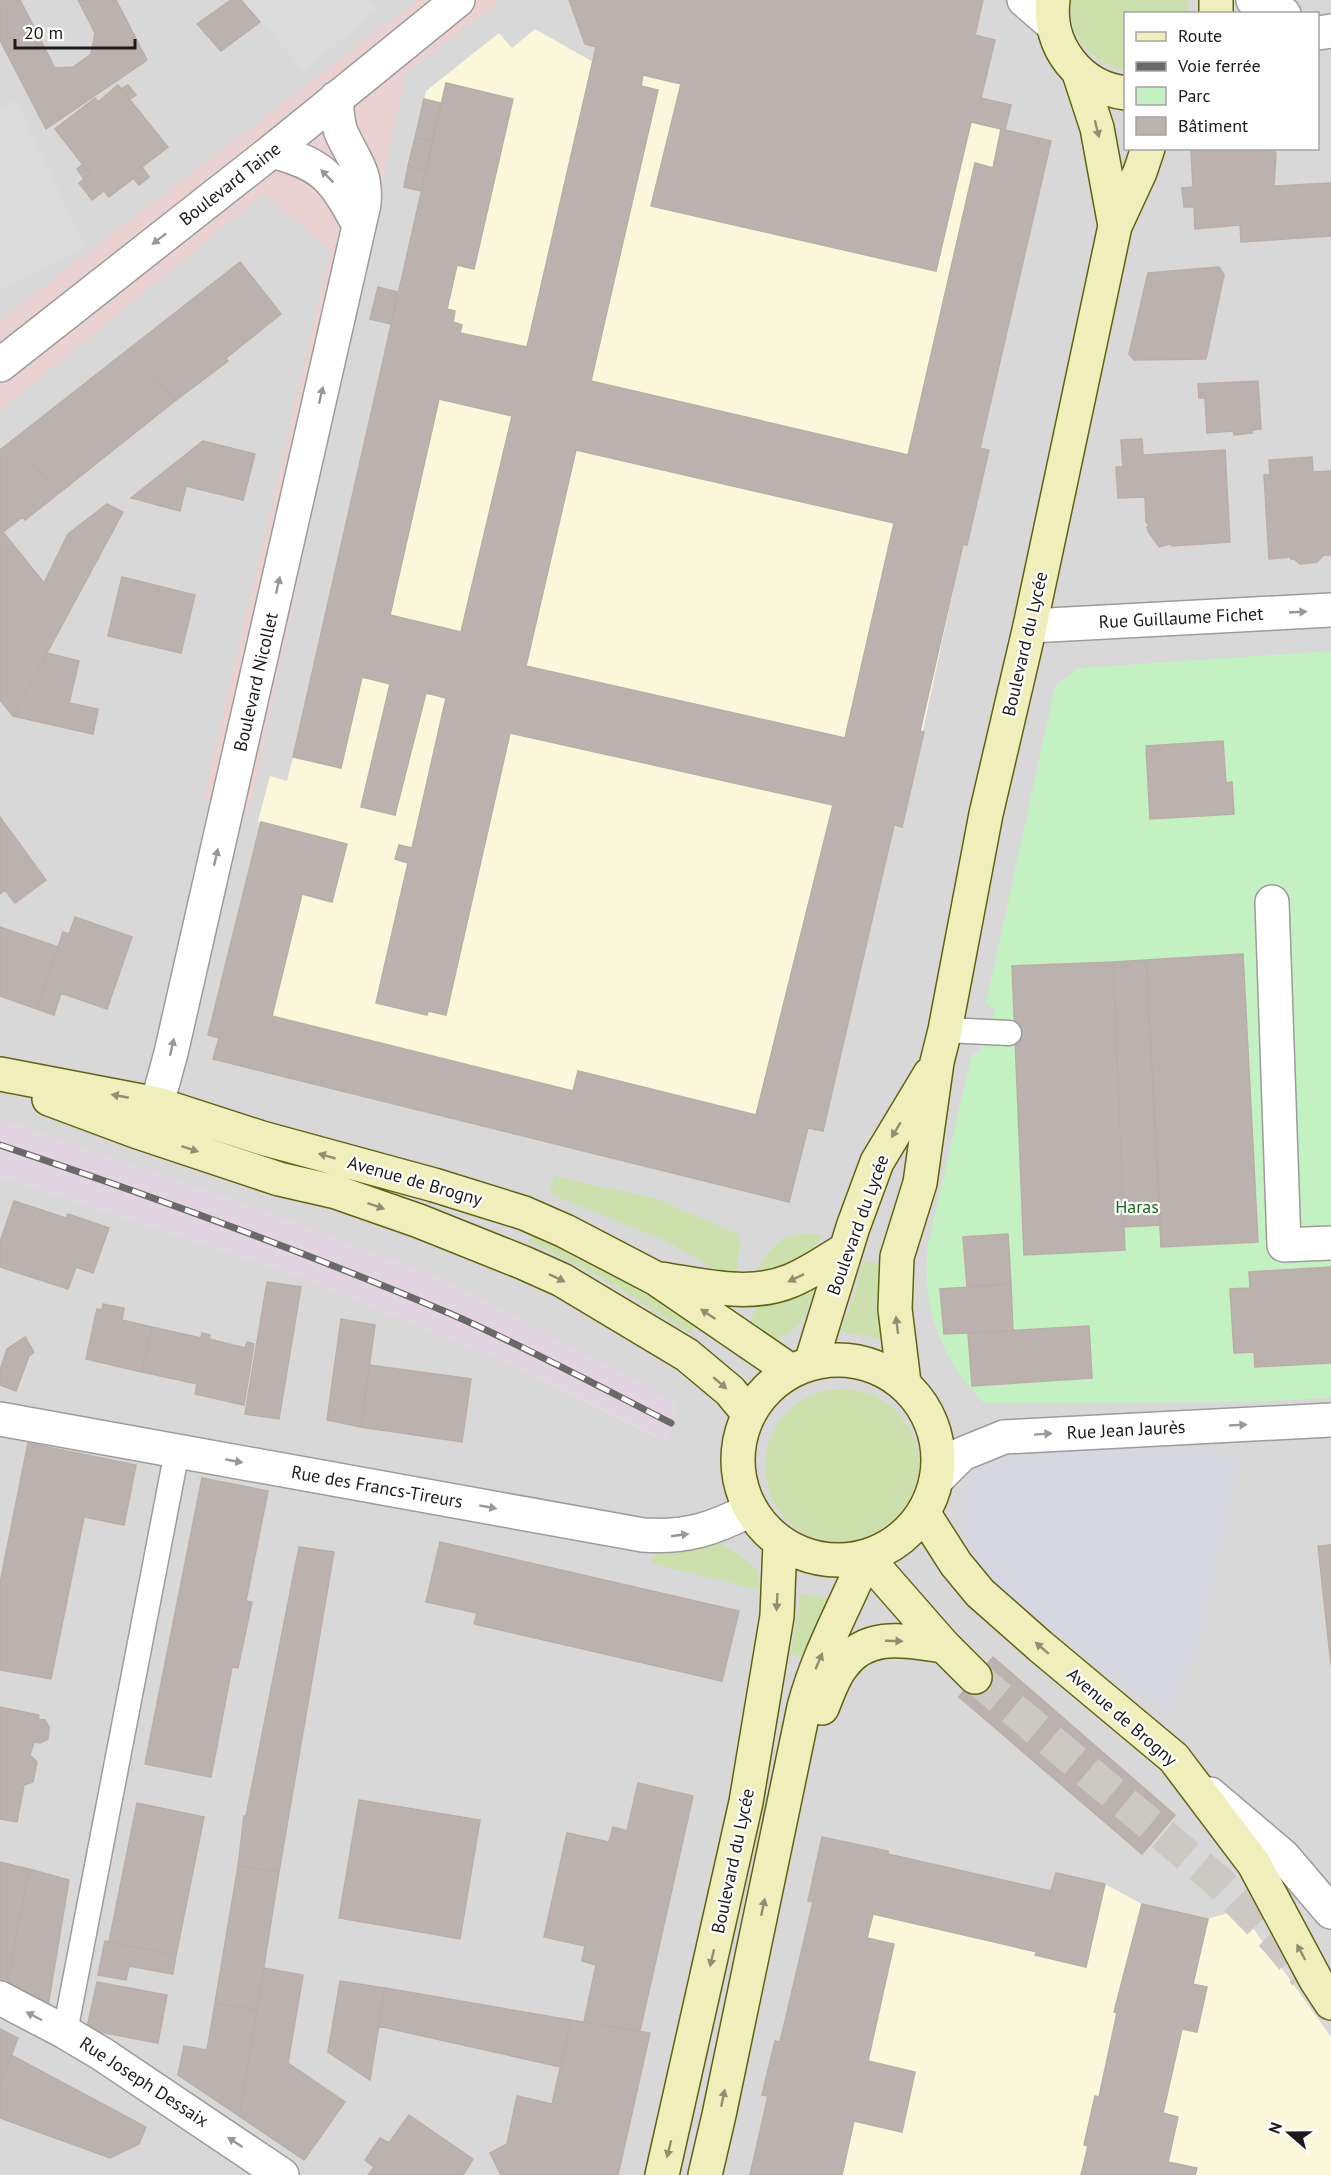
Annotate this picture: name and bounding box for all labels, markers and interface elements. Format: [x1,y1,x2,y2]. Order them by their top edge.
scale bar [15,12,135,50]
legend [1124,12,1319,150]
text: 20 m [24,21,63,44]
text: Route [1178,24,1222,47]
text: Voie ferrée [1177,54,1261,77]
text: Parc [1178,84,1211,107]
text: Bâtiment [1178,114,1248,137]
one-way arrow [1093,119,1103,138]
street label: Boulevard Taine [174,137,285,230]
one-way arrow [320,169,334,184]
one-way arrow [151,233,167,246]
one-way arrow [316,386,326,404]
street label: Boulevard du Lycée [997,569,1052,718]
one-way arrow [273,576,283,594]
street label: Rue Guillaume Fichet [1098,602,1264,633]
one-way arrow [1289,607,1308,616]
street label: Boulevard Nicollet [228,610,283,754]
one-way arrow [211,848,221,866]
one-way arrow [168,1038,178,1057]
one-way arrow [110,1091,129,1100]
one-way arrow [891,1122,901,1139]
one-way arrow [181,1145,199,1155]
street label: Avenue de Brogny [345,1150,486,1211]
one-way arrow [318,1151,336,1161]
street label: Boulevard du Lycée [821,1151,894,1298]
park label: Haras [1115,1195,1159,1218]
one-way arrow [367,1201,385,1211]
one-way arrow [787,1273,804,1282]
one-way arrow [548,1274,565,1283]
one-way arrow [700,1309,716,1320]
one-way arrow [892,1316,901,1335]
one-way arrow [712,1376,727,1389]
street label: Rue Jean Jaurès [1066,1415,1186,1444]
one-way arrow [1228,1420,1247,1429]
one-way arrow [1033,1429,1052,1439]
one-way arrow [225,1457,244,1466]
street label: Rue des Francs-Tireurs [290,1460,465,1513]
one-way arrow [479,1503,498,1512]
one-way arrow [671,1530,690,1540]
one-way arrow [773,1592,782,1611]
one-way arrow [884,1636,903,1646]
one-way arrow [1035,1642,1050,1655]
one-way arrow [814,1651,824,1669]
street label: Avenue de Brogny [1062,1662,1183,1771]
street label: Boulevard du Lycée [706,1786,759,1936]
one-way arrow [759,1898,769,1916]
one-way arrow [1296,1944,1306,1961]
one-way arrow [706,1949,716,1968]
one-way arrow [25,2011,42,2021]
street label: Rue Joseph Dessaix [75,2031,213,2132]
one-way arrow [719,2088,728,2107]
north arrow [1259,2103,1319,2163]
text: N [1264,2120,1286,2136]
one-way arrow [226,2136,243,2147]
one-way arrow [663,2139,673,2158]

